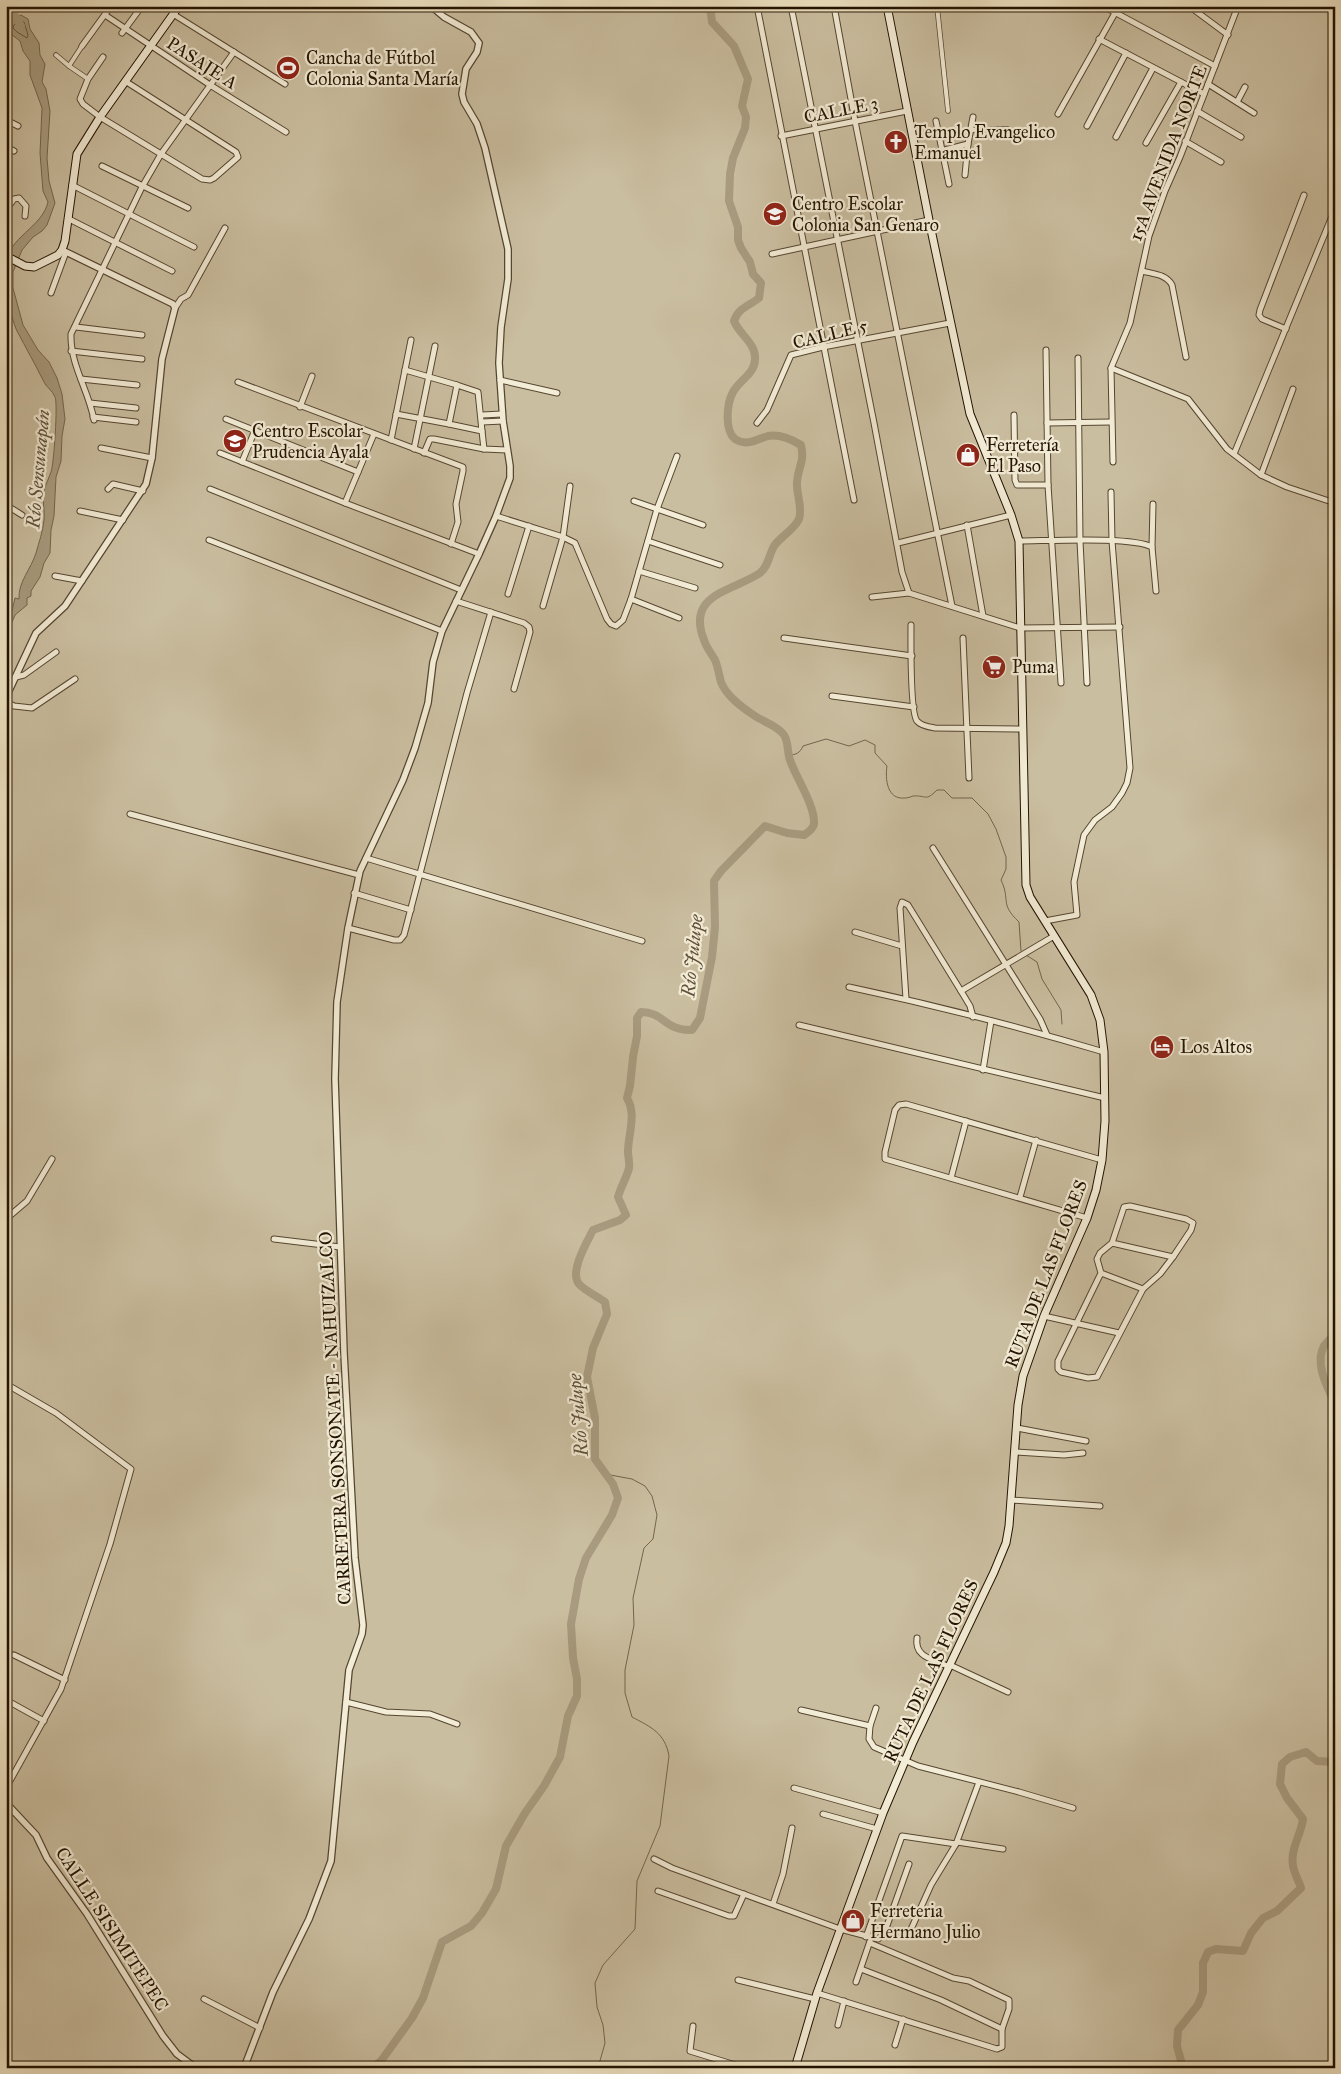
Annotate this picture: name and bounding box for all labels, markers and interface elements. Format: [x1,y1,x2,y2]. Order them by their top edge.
street label: PASAJE A [162,32,242,95]
place label: Cancha de Fútbol Colonia Santa María [306,47,459,90]
sports icon: Cancha de Fútbol Colonia Santa María [275,55,301,81]
street label: 15A AVENIDA NORTE [1124,62,1212,244]
street label: CALLE 3 [802,92,880,128]
place label: Templo Evangelico Emanuel [914,121,1055,164]
church icon: Templo Evangelico Emanuel [883,129,909,155]
place label: Centro Escolar Colonia San Genaro [792,193,939,236]
school or university icon: Centro Escolar Colonia San Genaro [762,201,788,227]
street label: CALLE 5 [790,314,870,354]
water label: Río Sensunapán [21,409,56,530]
place label: Centro Escolar Prudencia Ayala [252,420,369,463]
school or university icon: Centro Escolar Prudencia Ayala [222,428,248,454]
place label: Ferretería El Paso [986,434,1059,477]
shop icon: Ferretería El Paso [955,442,981,468]
supermarket icon: Puma [981,654,1007,680]
place label: Puma [1012,656,1055,678]
water label: Río Julupe [676,913,709,999]
hotel icon: Los Altos [1149,1034,1175,1060]
place label: Los Altos [1180,1036,1252,1058]
street label: RUTA DE LAS FLORES [1000,1177,1092,1371]
street label: CARRETERA SONSONATE - NAHUIZALCO [314,1231,356,1605]
water label: Río Julupe [563,1372,594,1458]
street label: RUTA DE LAS FLORES [879,1576,983,1766]
street label: CALLE SISIMITEPEC [51,1843,173,2015]
place label: Ferreteria Hermano Julio [870,1900,981,1944]
shop icon: Ferreteria Hermano Julio [840,1908,866,1934]

